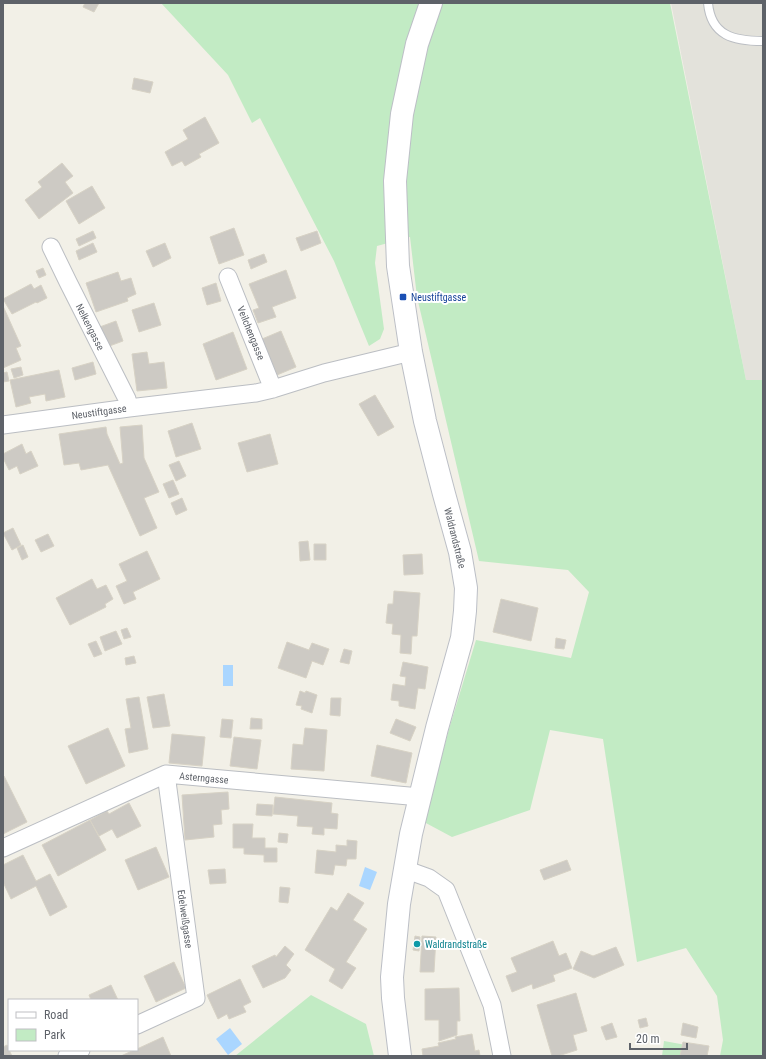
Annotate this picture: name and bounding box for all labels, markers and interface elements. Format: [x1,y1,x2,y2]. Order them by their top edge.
marker: Neustiftgasse [398,292,408,302]
place label: Neustiftgasse [411,292,466,303]
street label: Nelkengasse [74,302,107,352]
street label: Veilchengasse [235,304,267,362]
street label: Neustiftgasse [71,403,127,421]
street label: Waldrandstraße [442,507,468,570]
street label: Asterngasse [179,770,229,786]
street label: Edelweißgasse [175,889,195,949]
marker: Waldrandstraße [412,939,422,949]
place label: Waldrandstraße [425,939,487,950]
legend [8,999,138,1051]
text: Road [44,1008,68,1022]
scale bar [630,1025,687,1051]
text: Park [44,1028,66,1042]
text: 20 m [636,1032,660,1046]

